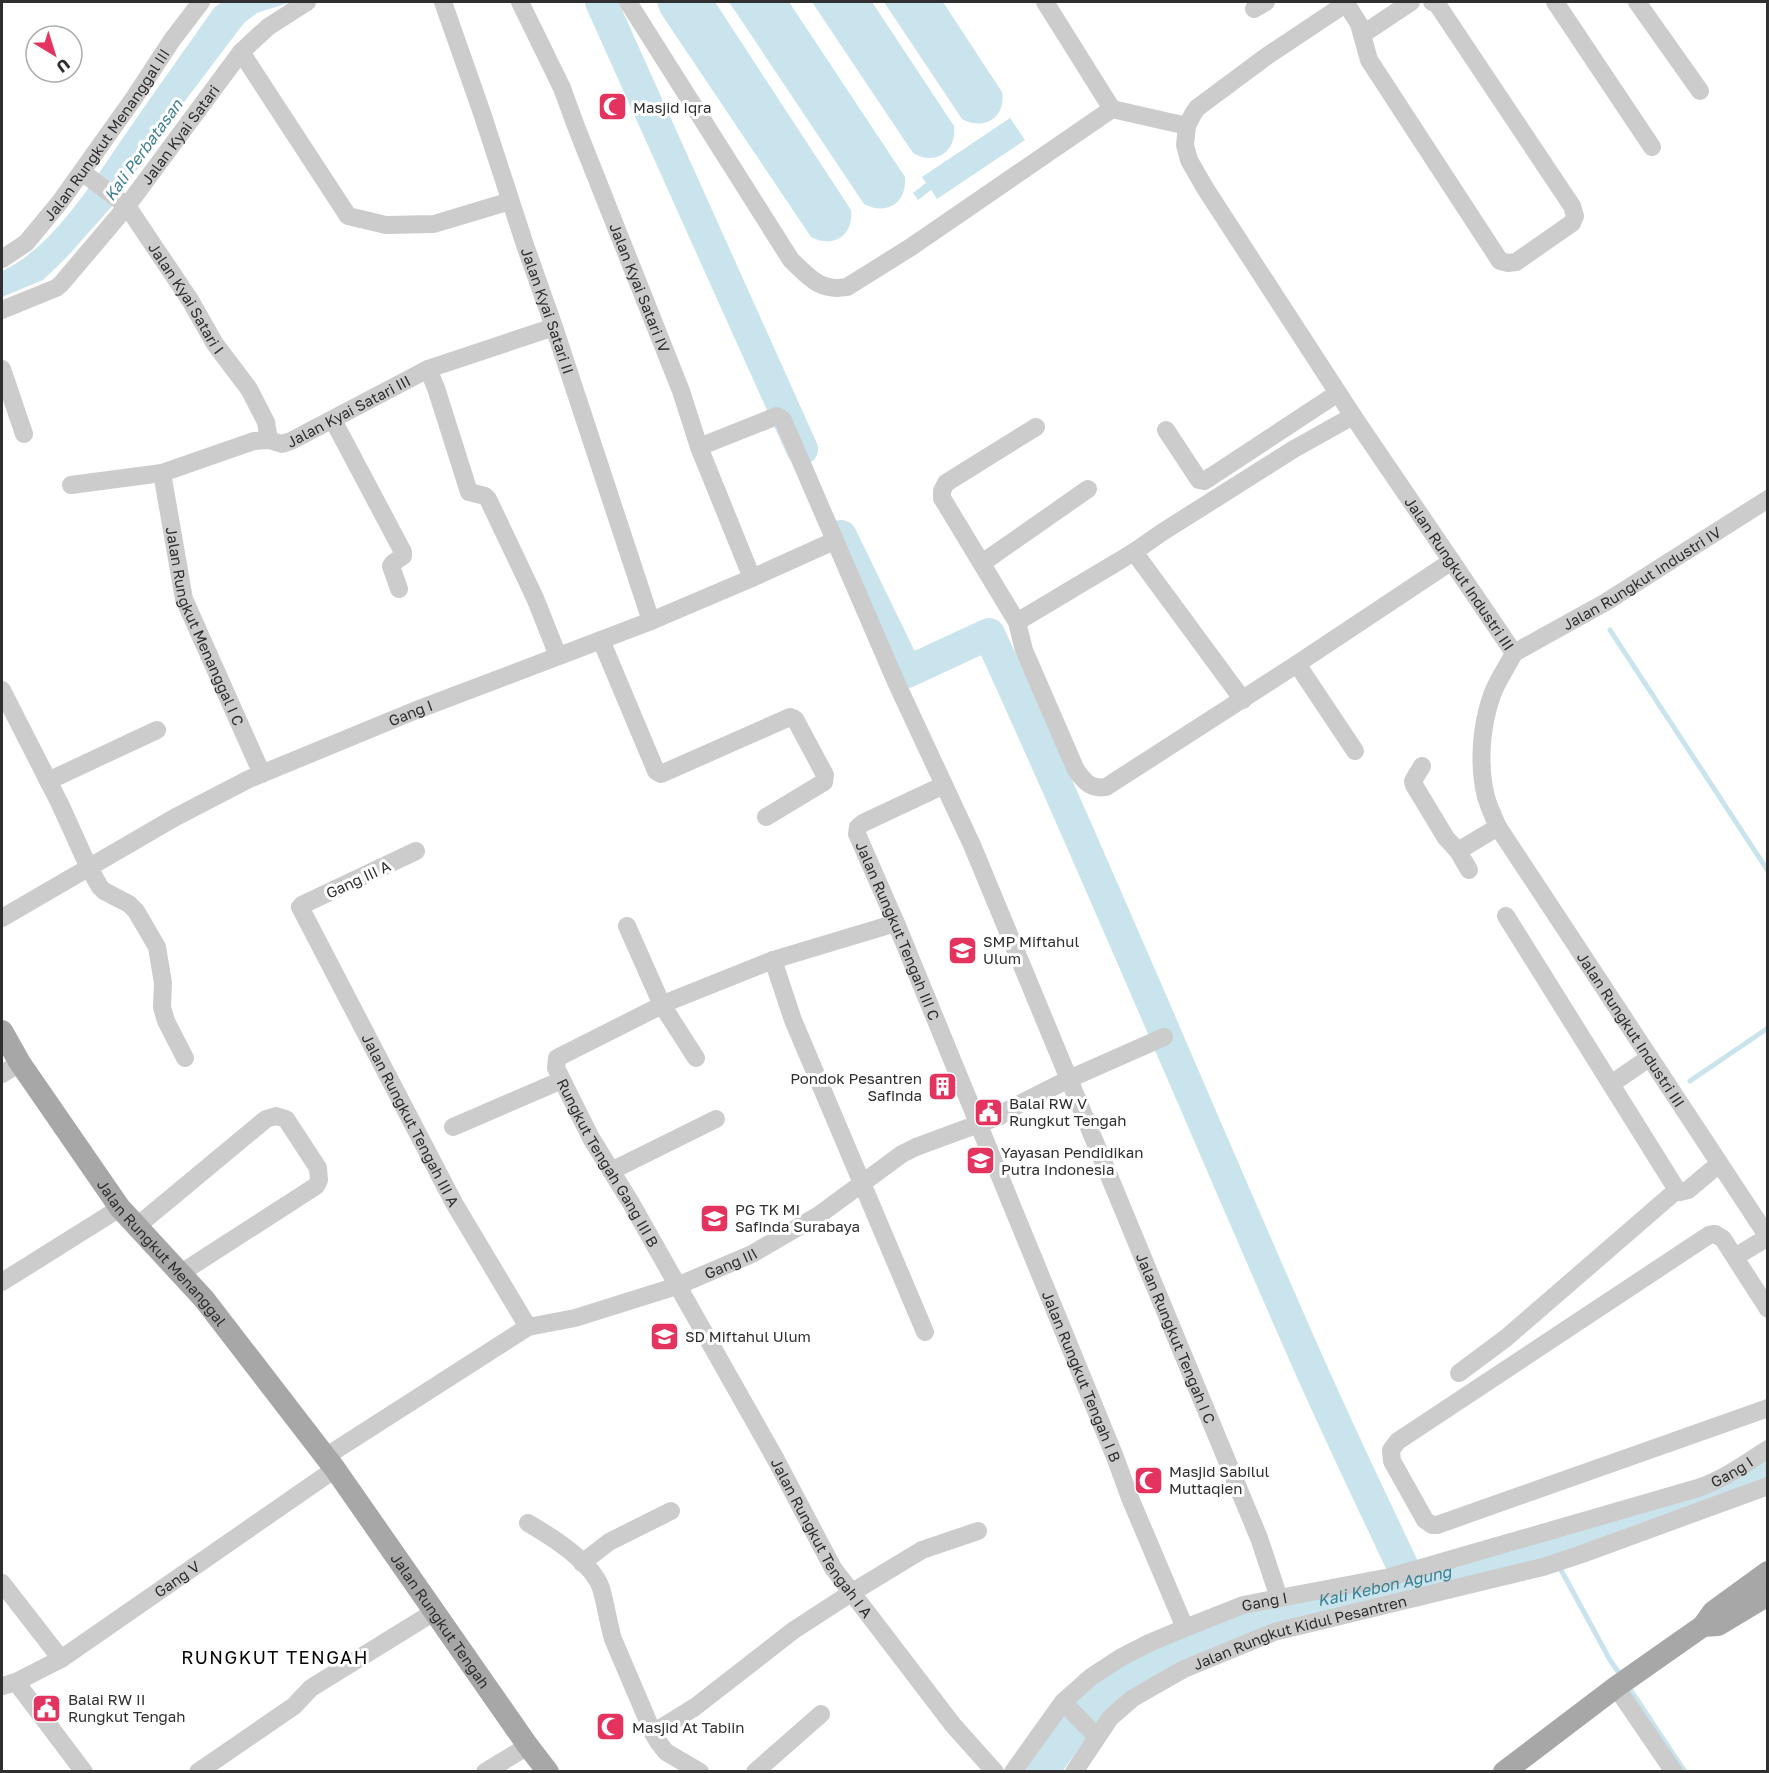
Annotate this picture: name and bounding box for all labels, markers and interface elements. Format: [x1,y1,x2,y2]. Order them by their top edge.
north arrow [24,24,84,84]
street label: Jalan Rungkut Menanggal III [40,45,173,224]
text: U [52,54,74,77]
street label: Jalan Kyai Satari [137,81,223,188]
mosque icon: Masjid Iqra [596,91,628,123]
water label: Kali Perbatasan [99,94,187,205]
place label: Masjid Iqra [633,98,711,116]
street label: Jalan Kyai Satari IV [606,220,674,355]
street label: Jalan Kyai Satari I [145,239,228,357]
street label: Jalan Kyai Satari II [518,245,578,376]
street label: Jalan Kyai Satari III [283,371,413,451]
street label: Jalan Rungkut Industri III [1401,493,1518,654]
street label: Jalan Rungkut Industri IV [1559,522,1724,633]
street label: Jalan Rungkut Menanggal I C [163,525,248,728]
street label: Gang I [386,696,435,730]
street label: Jalan Rungkut Tengah III C [852,838,944,1023]
street label: Gang III A [323,856,393,902]
place label: SMP Miftahul Ulum [983,932,1079,967]
school or university icon: SMP Miftahul Ulum [946,934,978,966]
street label: Jalan Rungkut Industri III [1574,948,1689,1110]
street label: Jalan Rungkut Tengah III A [358,1030,463,1209]
place label: Pondok Pesantren Safinda [790,1069,922,1104]
building icon: Pondok Pesantren Safinda [927,1071,959,1103]
street label: Rungkut Tengah Gang III B [554,1075,663,1250]
place label: Balai RW V Rungkut Tengah [1009,1094,1127,1129]
public building icon: Balai RW V Rungkut Tengah [972,1096,1004,1128]
place label: Yayasan Pendidikan Putra Indonesia [1001,1143,1144,1178]
school or university icon: Yayasan Pendidikan Putra Indonesia [964,1145,996,1177]
street label: Jalan Rungkut Menanggal [94,1176,230,1330]
place label: PG TK MI Safinda Surabaya [735,1200,860,1235]
school or university icon: PG TK MI Safinda Surabaya [698,1202,730,1234]
street label: Gang III [701,1244,760,1282]
street label: Jalan Rungkut Tengah I C [1133,1250,1220,1426]
street label: Jalan Rungkut Tengah I B [1039,1288,1125,1464]
school or university icon: SD Miftahul Ulum [648,1320,680,1352]
place label: SD Miftahul Ulum [685,1327,811,1345]
street label: Gang I [1708,1452,1756,1491]
street label: Jalan Rungkut Tengah I A [768,1455,876,1621]
place label: Masjid Sabilul Muttaqien [1169,1462,1270,1497]
mosque icon: Masjid Sabilul Muttaqien [1132,1464,1164,1496]
street label: Jalan Rungkut Tengah [387,1549,494,1692]
street label: Gang V [151,1557,203,1601]
water label: Kali Kebon Agung [1316,1561,1454,1610]
street label: Gang I [1240,1588,1289,1614]
street label: Jalan Rungkut Kidul Pesantren [1190,1591,1408,1673]
district label: RUNGKUT TENGAH [181,1646,369,1668]
place label: Balai RW II Rungkut Tengah [68,1690,186,1725]
public building icon: Balai RW II Rungkut Tengah [31,1692,63,1724]
mosque icon: Masjid At Tabiin [595,1711,627,1743]
place label: Masjid At Tabiin [632,1718,744,1736]

